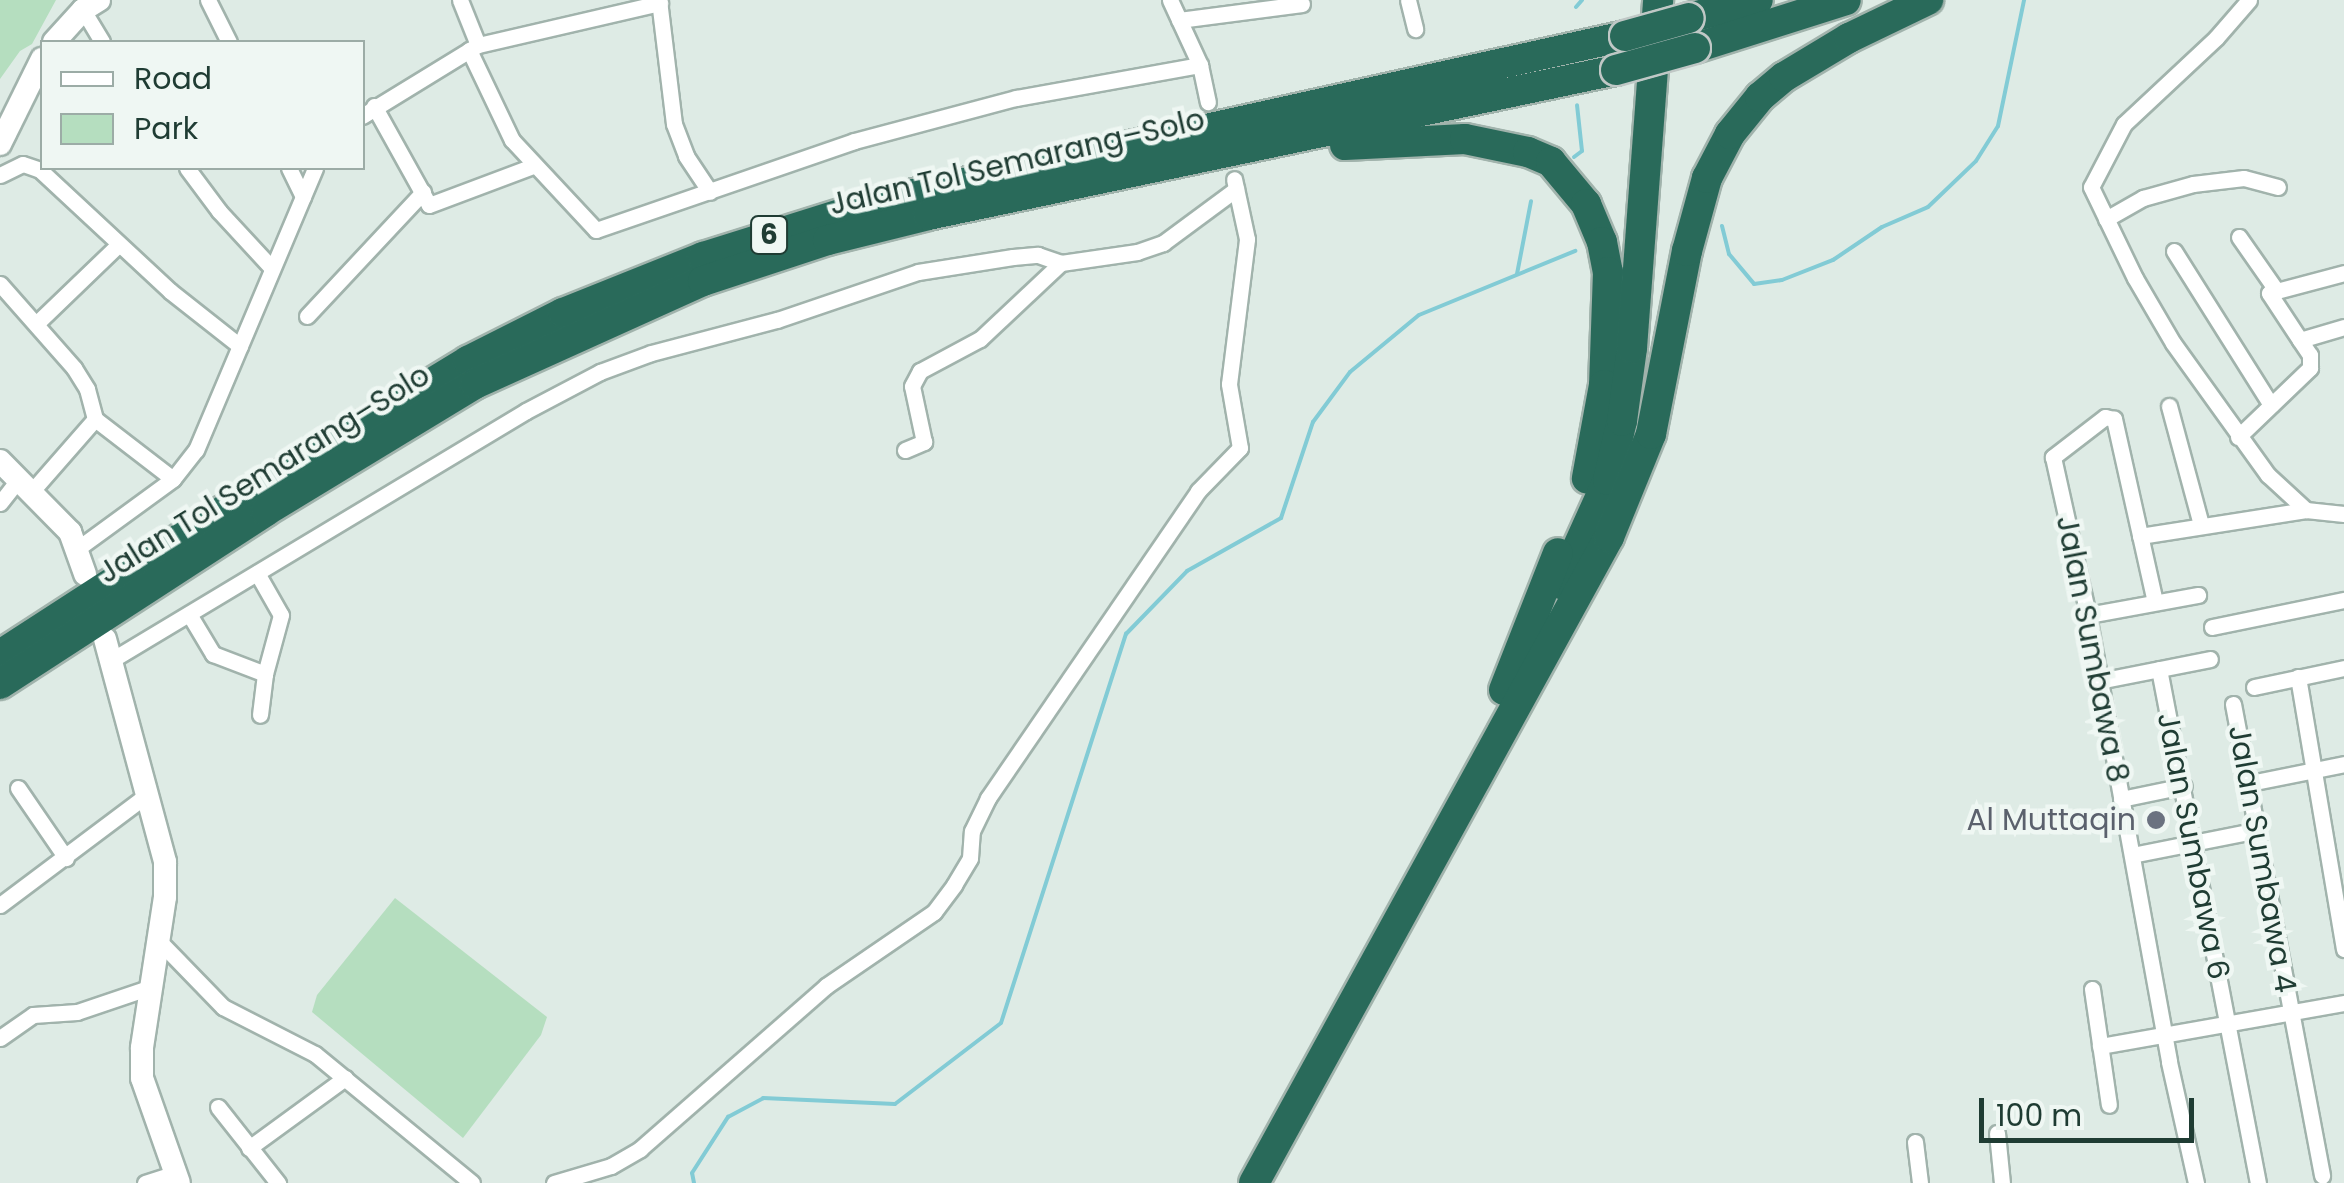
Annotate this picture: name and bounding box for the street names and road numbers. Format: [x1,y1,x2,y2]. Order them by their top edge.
street label: Jalan Tol Semarang–Solo [826,101,1208,223]
road number: 6 [749,212,789,258]
street label: Jalan Tol Semarang–Solo [92,357,436,591]
street label: Jalan Sumbawa 8 [2048,512,2136,786]
street label: Jalan Sumbawa 6 [2149,709,2237,983]
street label: Jalan Sumbawa 4 [2221,722,2303,996]

